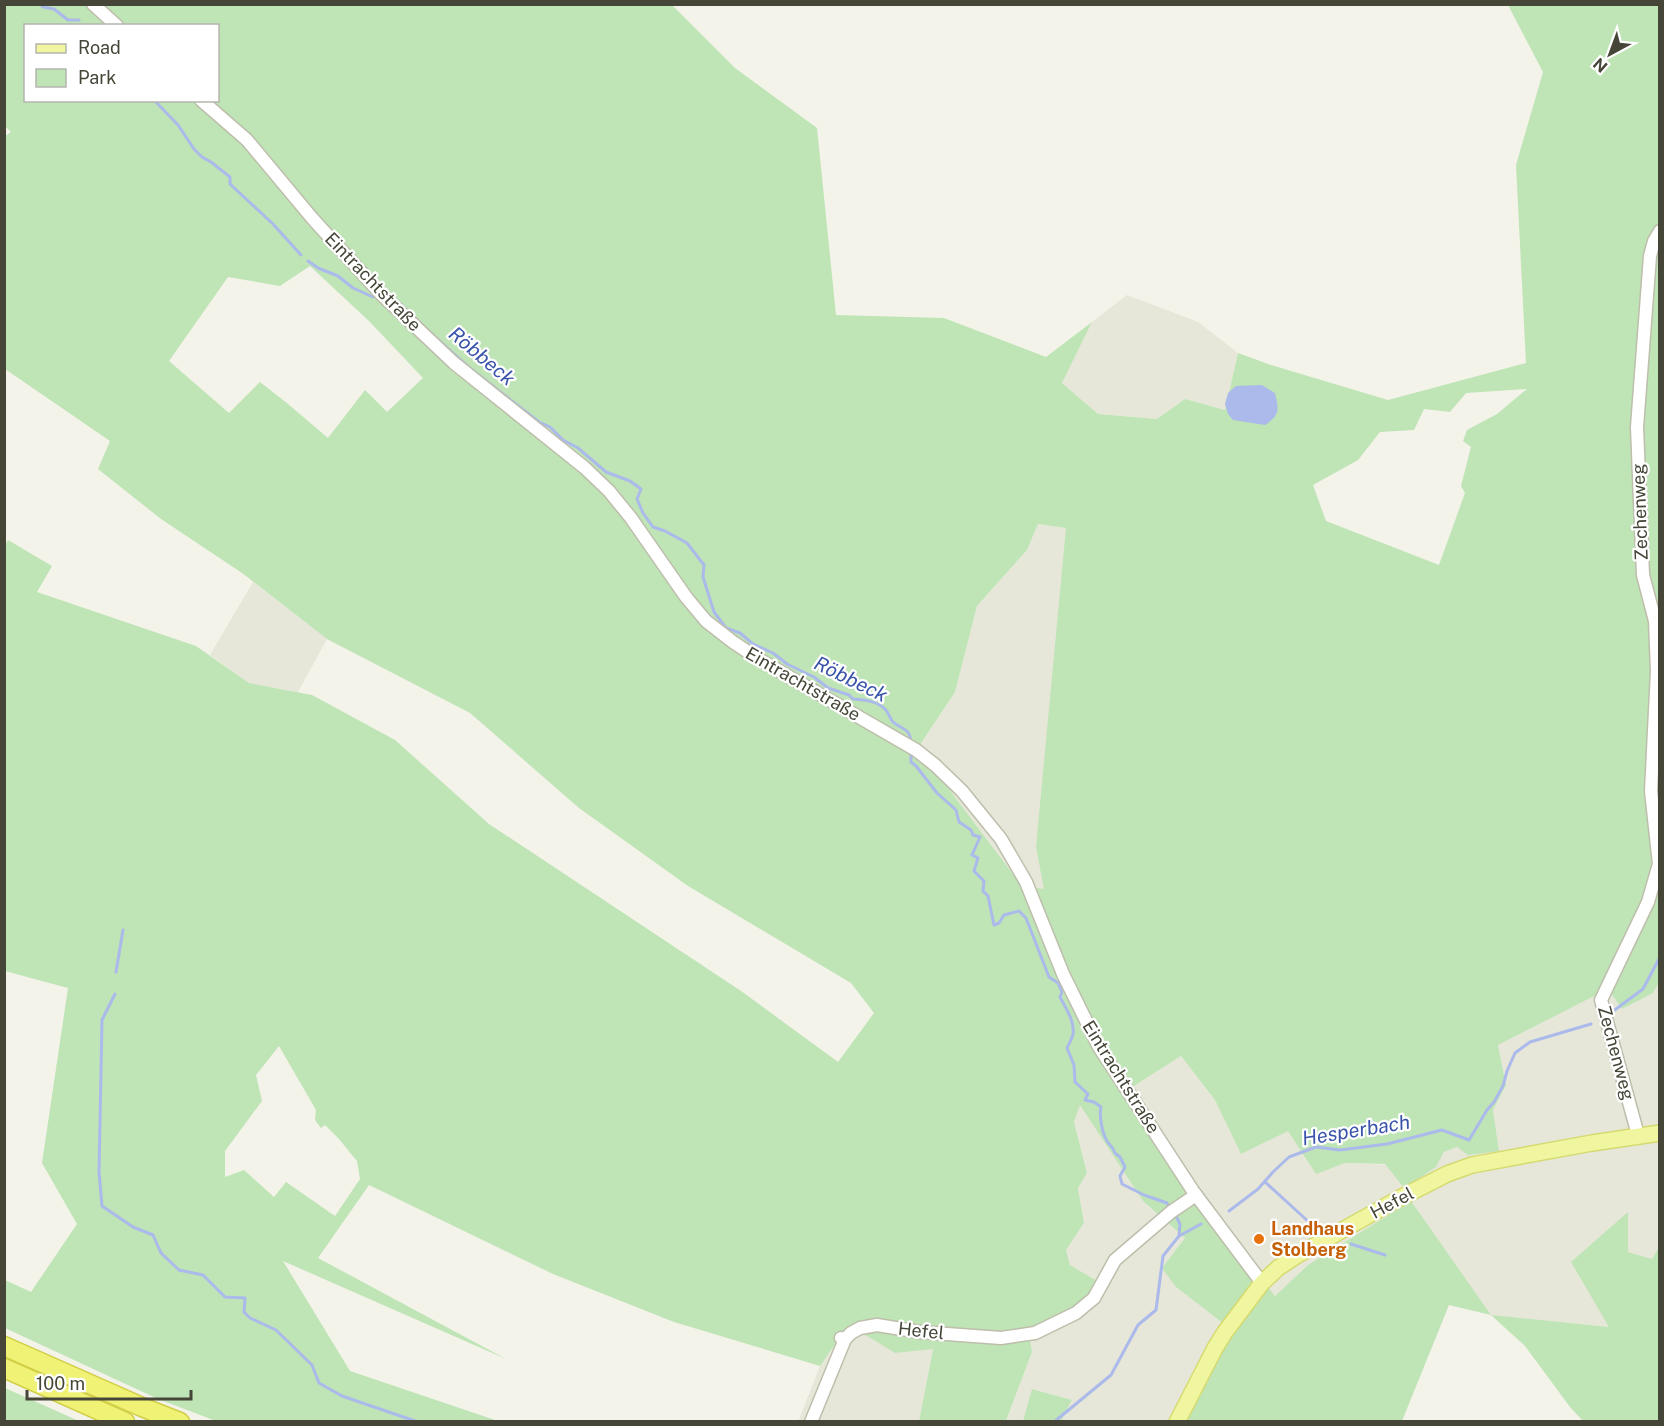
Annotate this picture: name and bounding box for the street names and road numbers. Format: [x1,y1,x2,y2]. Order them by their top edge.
street label: Eintrachtstraße [321,228,426,335]
street label: Zechenweg [1627,463,1652,561]
street label: Eintrachtstraße [742,642,864,725]
street label: Zechenweg [1594,1003,1639,1102]
street label: Eintrachtstraße [1078,1016,1165,1137]
street label: Hefel [1366,1182,1417,1223]
street label: Hefel [897,1318,945,1343]

